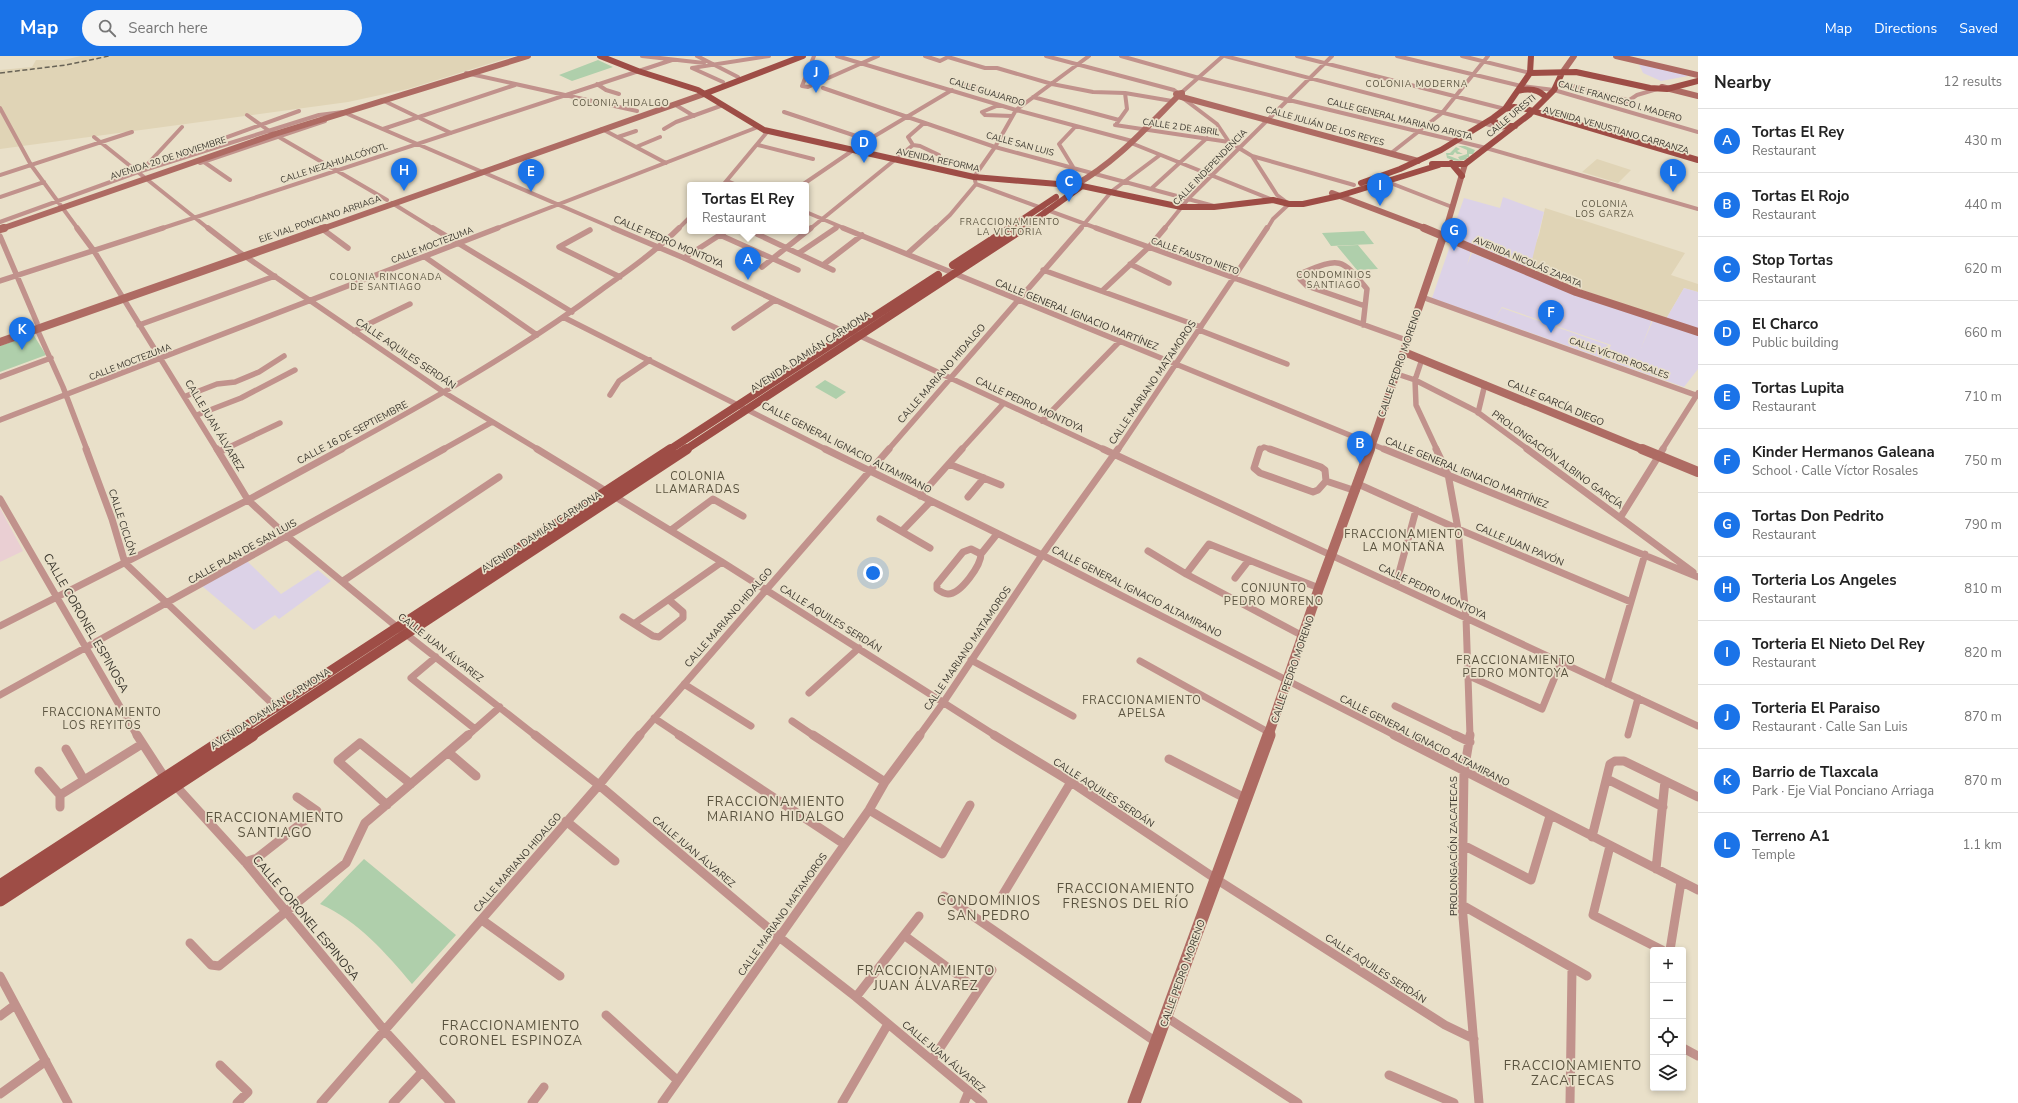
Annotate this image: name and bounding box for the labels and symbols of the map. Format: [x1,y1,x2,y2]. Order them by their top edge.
pin: J [803,60,829,93]
street label: CALLE GUAJARDO [948,75,1026,109]
district label: COLONIA MODERNA [1366,78,1468,90]
street label: CALLE FRANCISCO I. MADERO [1557,78,1684,125]
street label: CALLE URESTI [1484,92,1538,140]
street label: CALLE GENERAL MARIANO ARISTA [1326,95,1475,143]
district label: COLONIA HIDALGO [572,97,670,109]
street label: CALLE JULIÁN DE LOS REYES [1264,102,1386,149]
street label: AVENIDA VENUSTIANO CARRANZA [1542,103,1691,157]
street label: CALLE 2 DE ABRIL [1142,116,1220,138]
street label: CALLE INDEPENDENCIA [1170,126,1250,208]
street label: CALLE SAN LUIS [985,129,1056,159]
pin: D [851,130,877,163]
street label: AVENIDA 20 DE NOVIEMBRE [108,134,228,182]
street label: CALLE NEZAHUALCÓYOTL [279,139,389,186]
street label: AVENIDA REFORMA [895,145,981,175]
pin: H [391,158,417,191]
pin: E [518,159,544,192]
pin: L [1660,159,1686,192]
pin: C [1056,169,1082,202]
pin: I [1367,173,1393,206]
street label: EJE VIAL PONCIANO ARRIAGA [257,192,383,246]
district label: COLONIA LOS GARZA [1575,198,1635,220]
street label: CALLE PEDRO MONTOYA [611,212,727,272]
district label: FRACCIONAMIENTO LA VICTORIA [960,216,1060,238]
pin: G [1441,218,1467,251]
street label: CALLE MOCTEZUMA [389,224,475,266]
street label: AVENIDA NICOLÁS ZAPATA [1472,233,1585,290]
street label: CALLE FAUSTO NIETO [1149,234,1241,278]
pin: A [735,247,761,280]
district label: CONDOMINIOS SANTIAGO [1296,269,1372,291]
district label: COLONIA RINCONADA DE SANTIAGO [329,271,443,293]
street label: CALLE GENERAL IGNACIO MARTÍNEZ [993,276,1161,354]
pin: F [1538,300,1564,333]
street label: AVENIDA DAMIÁN CARMONA [748,307,874,396]
street label: CALLE PEDRO MORENO [1375,307,1425,419]
street label: CALLE AQUILES SERDÁN [352,315,458,393]
pin: K [9,317,35,350]
street label: CALLE MARIANO MATAMOROS [1106,318,1200,448]
street label: CALLE MARIANO HIDALGO [895,321,989,427]
street label: CALLE VÍCTOR ROSALES [1568,333,1671,382]
street label: CALLE MOCTEZUMA [87,341,173,383]
street label: CALLE PEDRO MONTOYA [973,374,1087,437]
street label: CALLE GARCÍA DIEGO [1505,376,1607,430]
street label: CALLE JUAN ÁLVAREZ [181,377,247,474]
street label: CALLE 16 DE SEPTIEMBRE [295,398,411,468]
street label: CALLE GENERAL IGNACIO ALTAMIRANO [759,399,934,497]
street label: PROLONGACIÓN ALBINO GARCÍA [1489,407,1627,513]
pin: B [1347,431,1373,464]
street label: CALLE GENERAL IGNACIO MARTÍNEZ [1383,434,1551,512]
district label: COLONIA LLAMARADAS [655,469,741,497]
street label: CALLE CICLÓN [105,487,139,557]
street label: AVENIDA DAMIÁN CARMONA [479,487,605,576]
street label: CALLE PLAN DE SAN LUIS [186,516,299,588]
street label: CALLE JUAN PAVÓN [1473,520,1566,570]
district label: FRACCIONAMIENTO LA MONTAÑA [1344,527,1464,555]
street label: CALLE GENERAL IGNACIO ALTAMIRANO [1049,543,1224,641]
street label: CALLE CORONEL ESPINOSA [39,550,133,696]
street label: CALLE PEDRO MONTOYA [1376,561,1490,624]
your location [863,563,883,583]
street label: CALLE MARIANO HIDALGO [682,565,776,671]
district label: CONJUNTO PEDRO MORENO [1224,581,1324,609]
street label: CALLE AQUILES SERDÁN [777,582,884,656]
street label: CALLE MARIANO MATAMOROS [921,584,1015,714]
street label: CALLE JUAN ÁLVAREZ [395,610,486,686]
street label: CALLE PEDRO MORENO [1268,613,1318,725]
district label: FRACCIONAMIENTO PEDRO MONTOYA [1456,653,1576,681]
street label: AVENIDA DAMIÁN CARMONA [208,664,334,753]
street label: CALLE GENERAL IGNACIO ALTAMIRANO [1337,692,1512,790]
district label: FRACCIONAMIENTO APELSA [1082,693,1202,721]
district label: FRACCIONAMIENTO LOS REYITOS [42,705,162,733]
street label: CALLE AQUILES SERDÁN [1050,755,1157,831]
street label: PROLONGACIÓN ZACATECAS [1447,776,1461,916]
district label: FRACCIONAMIENTO MARIANO HIDALGO [707,793,845,826]
district label: FRACCIONAMIENTO SANTIAGO [206,809,344,842]
street label: CALLE MARIANO HIDALGO [471,810,565,916]
street label: CALLE JUAN ÁLVAREZ [649,813,738,891]
street label: CALLE MARIANO MATAMOROS [735,850,831,979]
street label: CALLE CORONEL ESPINOSA [249,852,363,984]
district label: FRACCIONAMIENTO FRESNOS DEL RÍO [1057,880,1195,913]
district label: CONDOMINIOS SAN PEDRO [937,892,1041,925]
street label: CALLE PEDRO MORENO [1157,917,1209,1029]
street label: CALLE AQUILES SERDÁN [1322,931,1429,1007]
district label: FRACCIONAMIENTO JUAN ÁLVAREZ [857,962,995,995]
district label: FRACCIONAMIENTO CORONEL ESPINOZA [439,1017,583,1050]
street label: CALLE JUAN ÁLVAREZ [899,1018,988,1096]
district label: FRACCIONAMIENTO ZACATECAS [1504,1057,1642,1090]

